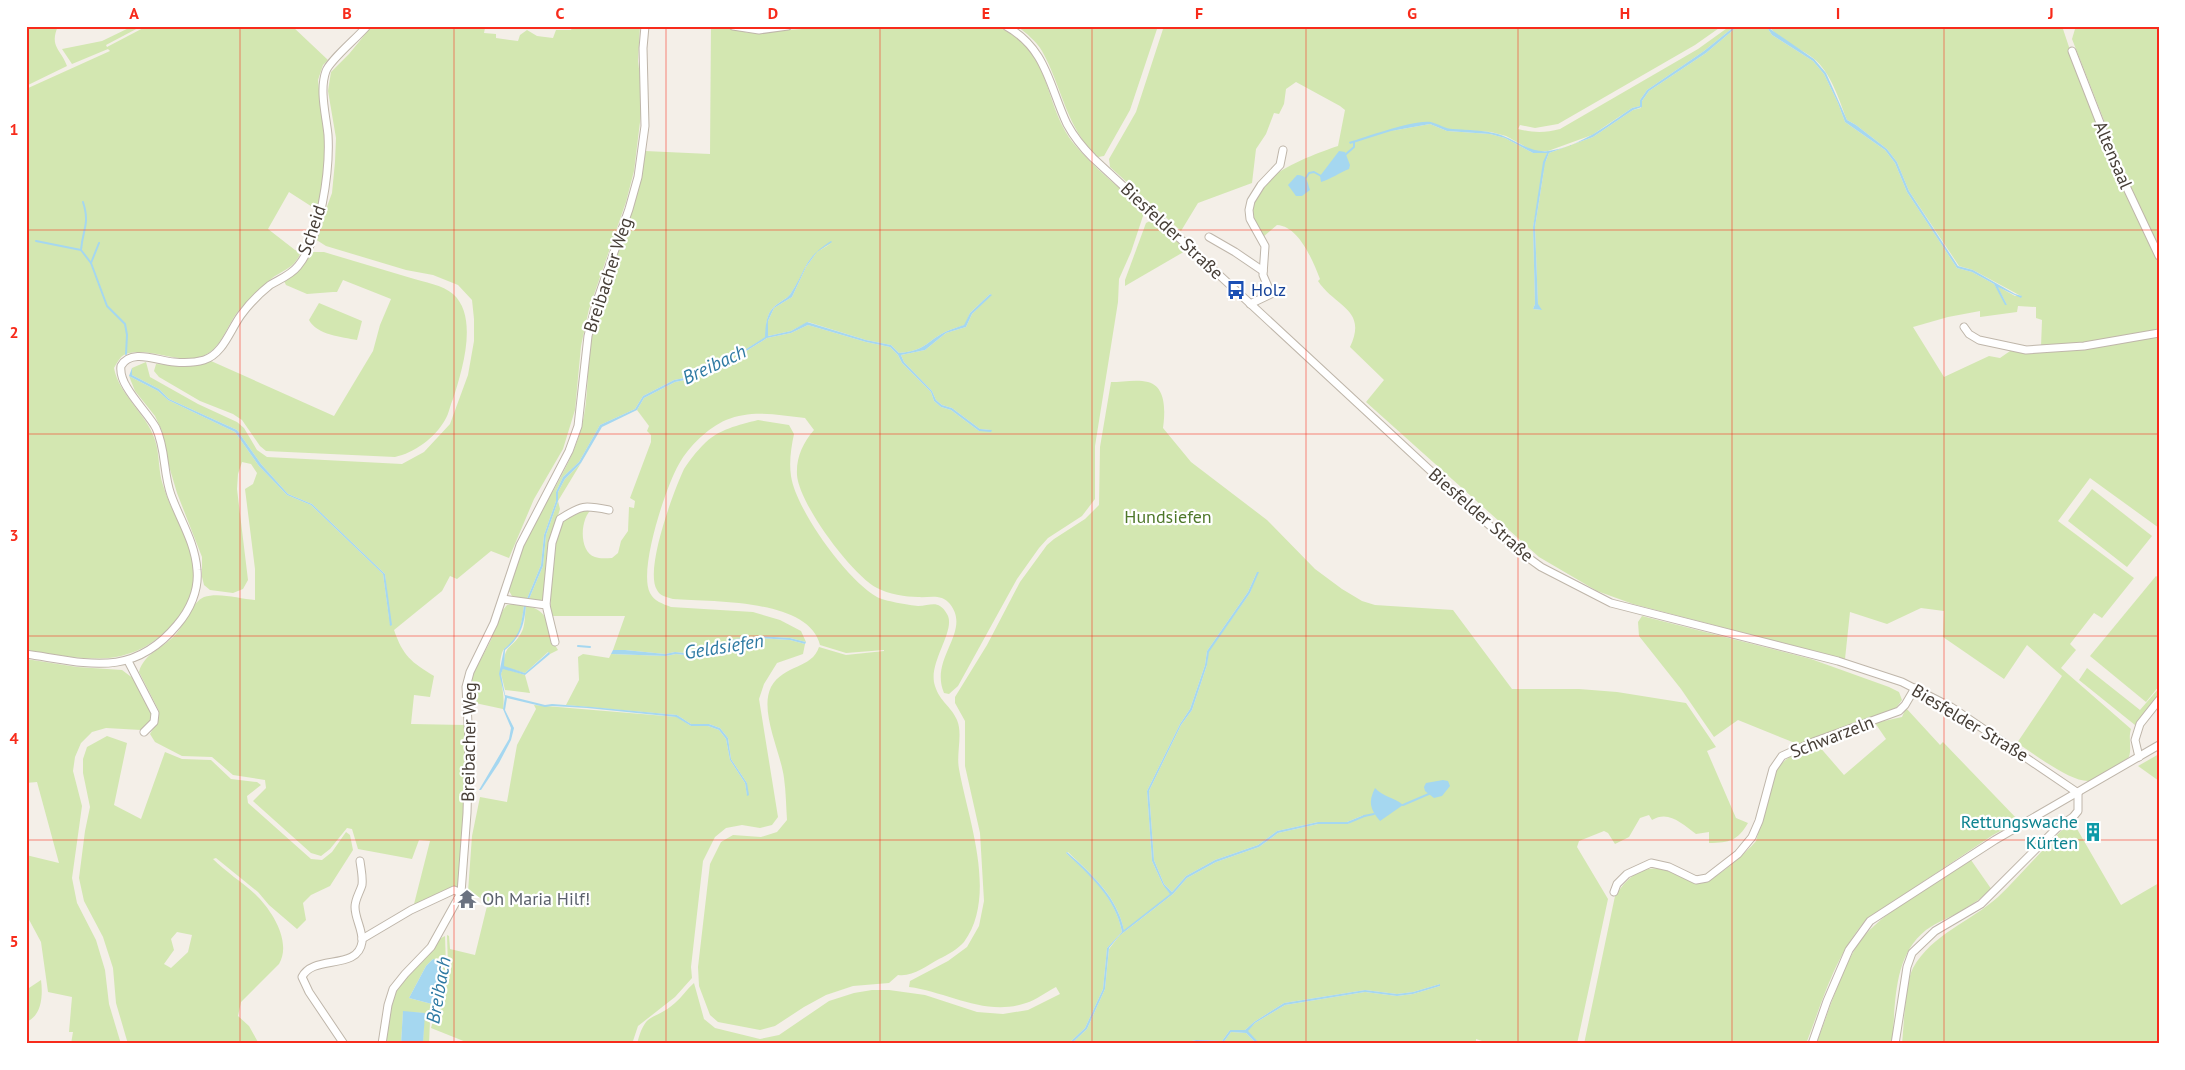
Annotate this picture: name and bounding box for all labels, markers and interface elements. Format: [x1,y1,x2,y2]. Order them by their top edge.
text: A [129,3,139,23]
text: B [342,3,352,23]
text: C [556,3,565,23]
text: D [768,3,778,23]
text: E [982,3,990,23]
text: F [1195,3,1203,23]
text: G [1407,3,1417,23]
text: H [1620,3,1630,23]
text: I [1836,3,1840,23]
text: J [2047,3,2054,23]
street label: Altensaal [2089,117,2138,193]
text: 1 [9,119,19,139]
street label: Biesfelder Straße [1116,177,1229,284]
street label: Scheid [292,202,331,258]
street label: Breibacher Weg [578,214,637,335]
place label: Holz [1251,278,1286,301]
bus stop icon: Holz [1225,279,1247,301]
text: 2 [9,322,19,342]
water label: Breibach [678,339,750,389]
street label: Biesfelder Straße [1424,463,1539,567]
park label: Hundsiefen [1124,505,1212,528]
text: 3 [9,525,19,545]
water label: Geldsiefen [683,628,765,664]
street label: Biesfelder Straße [1908,679,2033,766]
street label: Breibacher Weg [456,682,481,802]
street label: Schwarzeln [1787,710,1877,763]
text: 4 [9,728,19,748]
place label: Rettungswache Kürten [1961,810,2078,854]
building icon: Rettungswache Kürten [2082,821,2104,843]
place label: Oh Maria Hilf! [482,887,590,910]
temple icon: Oh Maria Hilf! [456,888,478,910]
text: 5 [9,931,19,951]
water label: Breibach [420,955,456,1025]

